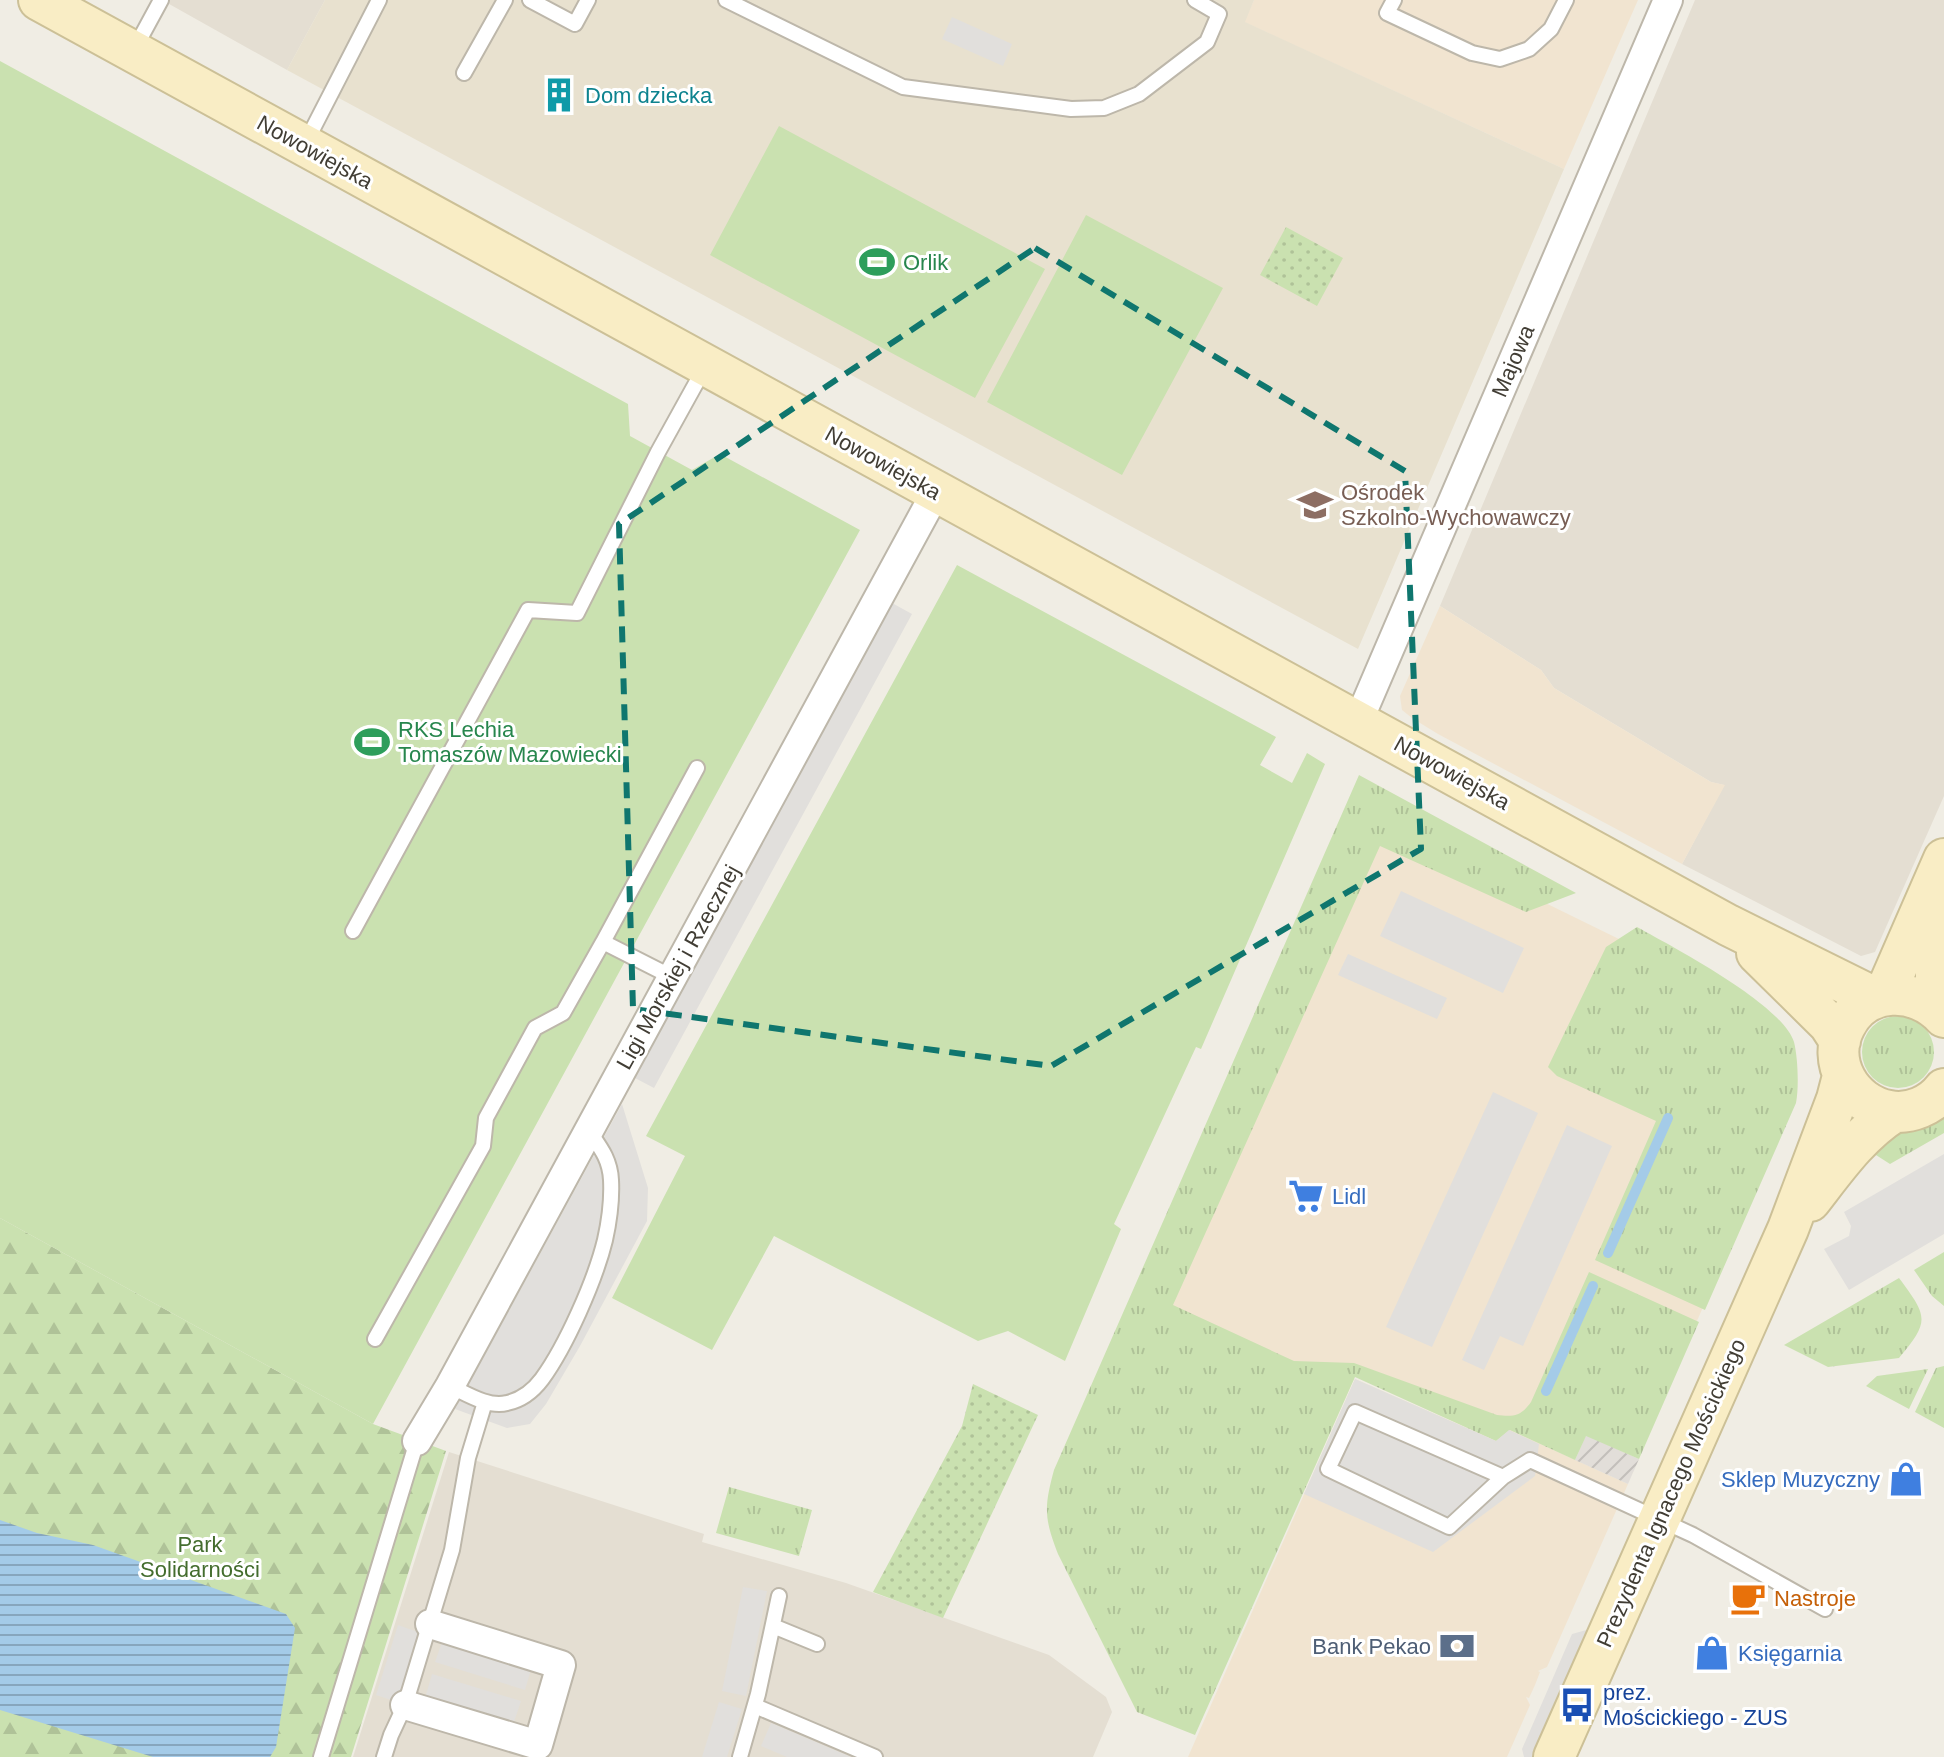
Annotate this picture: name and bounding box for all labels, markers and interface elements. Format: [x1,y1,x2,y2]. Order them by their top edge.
building icon: Dom dziecka [540,76,578,114]
place label: Dom dziecka [585,83,713,108]
street label: Nowowiejska [253,110,378,194]
sports icon: Orlik [858,243,896,281]
place label: Orlik [903,250,949,275]
street label: Majowa [1487,321,1540,401]
street label: Nowowiejska [821,421,946,505]
place label: Ośrodek Szkolno-Wychowawczy [1341,480,1571,530]
school or university icon: Ośrodek Szkolno-Wychowawczy [1296,486,1334,524]
place label: RKS Lechia Tomaszów Mazowiecki [398,717,622,767]
sports icon: RKS Lechia Tomaszów Mazowiecki [353,723,391,761]
street label: Nowowiejska [1390,731,1515,815]
street label: Ligi Morskiej i Rzecznej [611,860,745,1074]
supermarket icon: Lidl [1287,1177,1325,1215]
place label: Lidl [1332,1184,1366,1209]
street label: Prezydenta Ignacego Mościckiego [1591,1335,1751,1651]
shop icon: Sklep Muzyczny [1887,1460,1925,1498]
place label: Sklep Muzyczny [1721,1467,1880,1492]
park label: Park Solidarności [140,1532,260,1582]
cafe icon: Nastroje [1729,1579,1767,1617]
place label: Nastroje [1774,1586,1856,1611]
bank icon: Bank Pekao [1438,1627,1476,1665]
place label: Bank Pekao [1312,1634,1431,1659]
shop icon: Księgarnia [1693,1634,1731,1672]
place label: Księgarnia [1738,1641,1843,1666]
place label: prez. Mościckiego - ZUS [1603,1680,1788,1730]
bus stop icon: prez. Mościckiego - ZUS [1558,1686,1596,1724]

